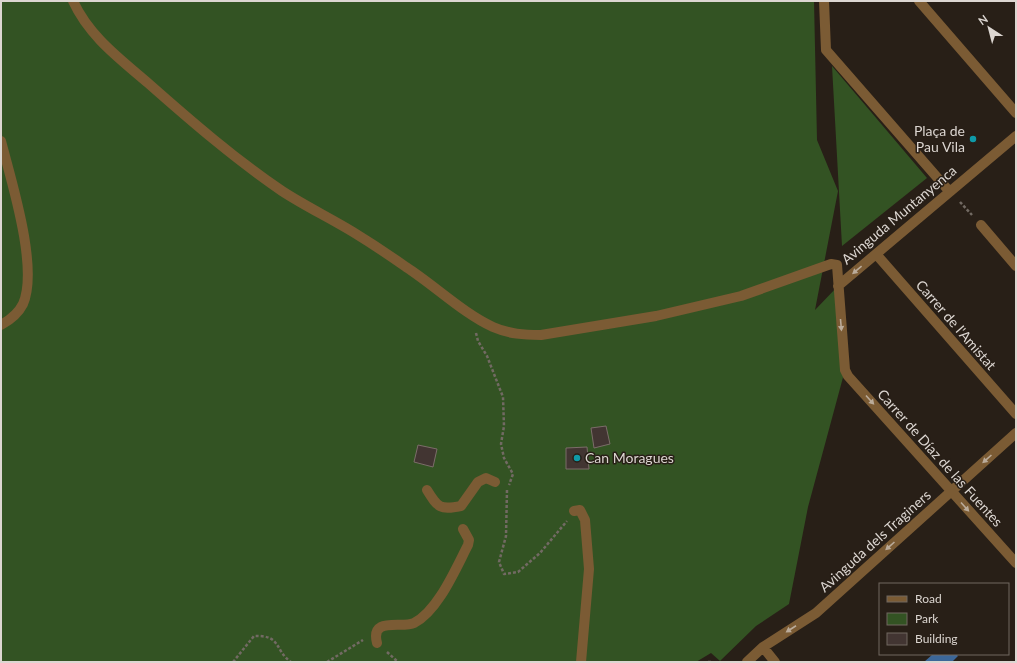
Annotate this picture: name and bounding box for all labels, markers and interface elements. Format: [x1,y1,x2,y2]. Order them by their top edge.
north arrow [969,8,1009,48]
text: N [976,12,990,27]
place label: Plaça de Pau Vila [914,122,965,155]
marker: Plaça de Pau Vila [968,134,978,144]
street label: Avinguda Muntanyenca [838,162,960,268]
one-way arrow [851,265,862,274]
street label: Carrer de l'Amistat [913,276,1000,373]
one-way arrow [838,319,845,331]
street label: Carrer de Díaz de las Fuentes [874,385,1007,530]
one-way arrow [865,395,874,405]
place label: Can Moragues [585,449,674,466]
marker: Can Moragues [572,453,582,463]
one-way arrow [982,454,992,464]
street label: Avinguda dels Traginers [815,486,934,595]
one-way arrow [961,502,970,513]
one-way arrow [885,541,895,551]
legend [879,583,1009,655]
text: Road [915,591,942,606]
text: Park [915,611,939,626]
one-way arrow [786,625,796,633]
text: Building [915,631,958,646]

